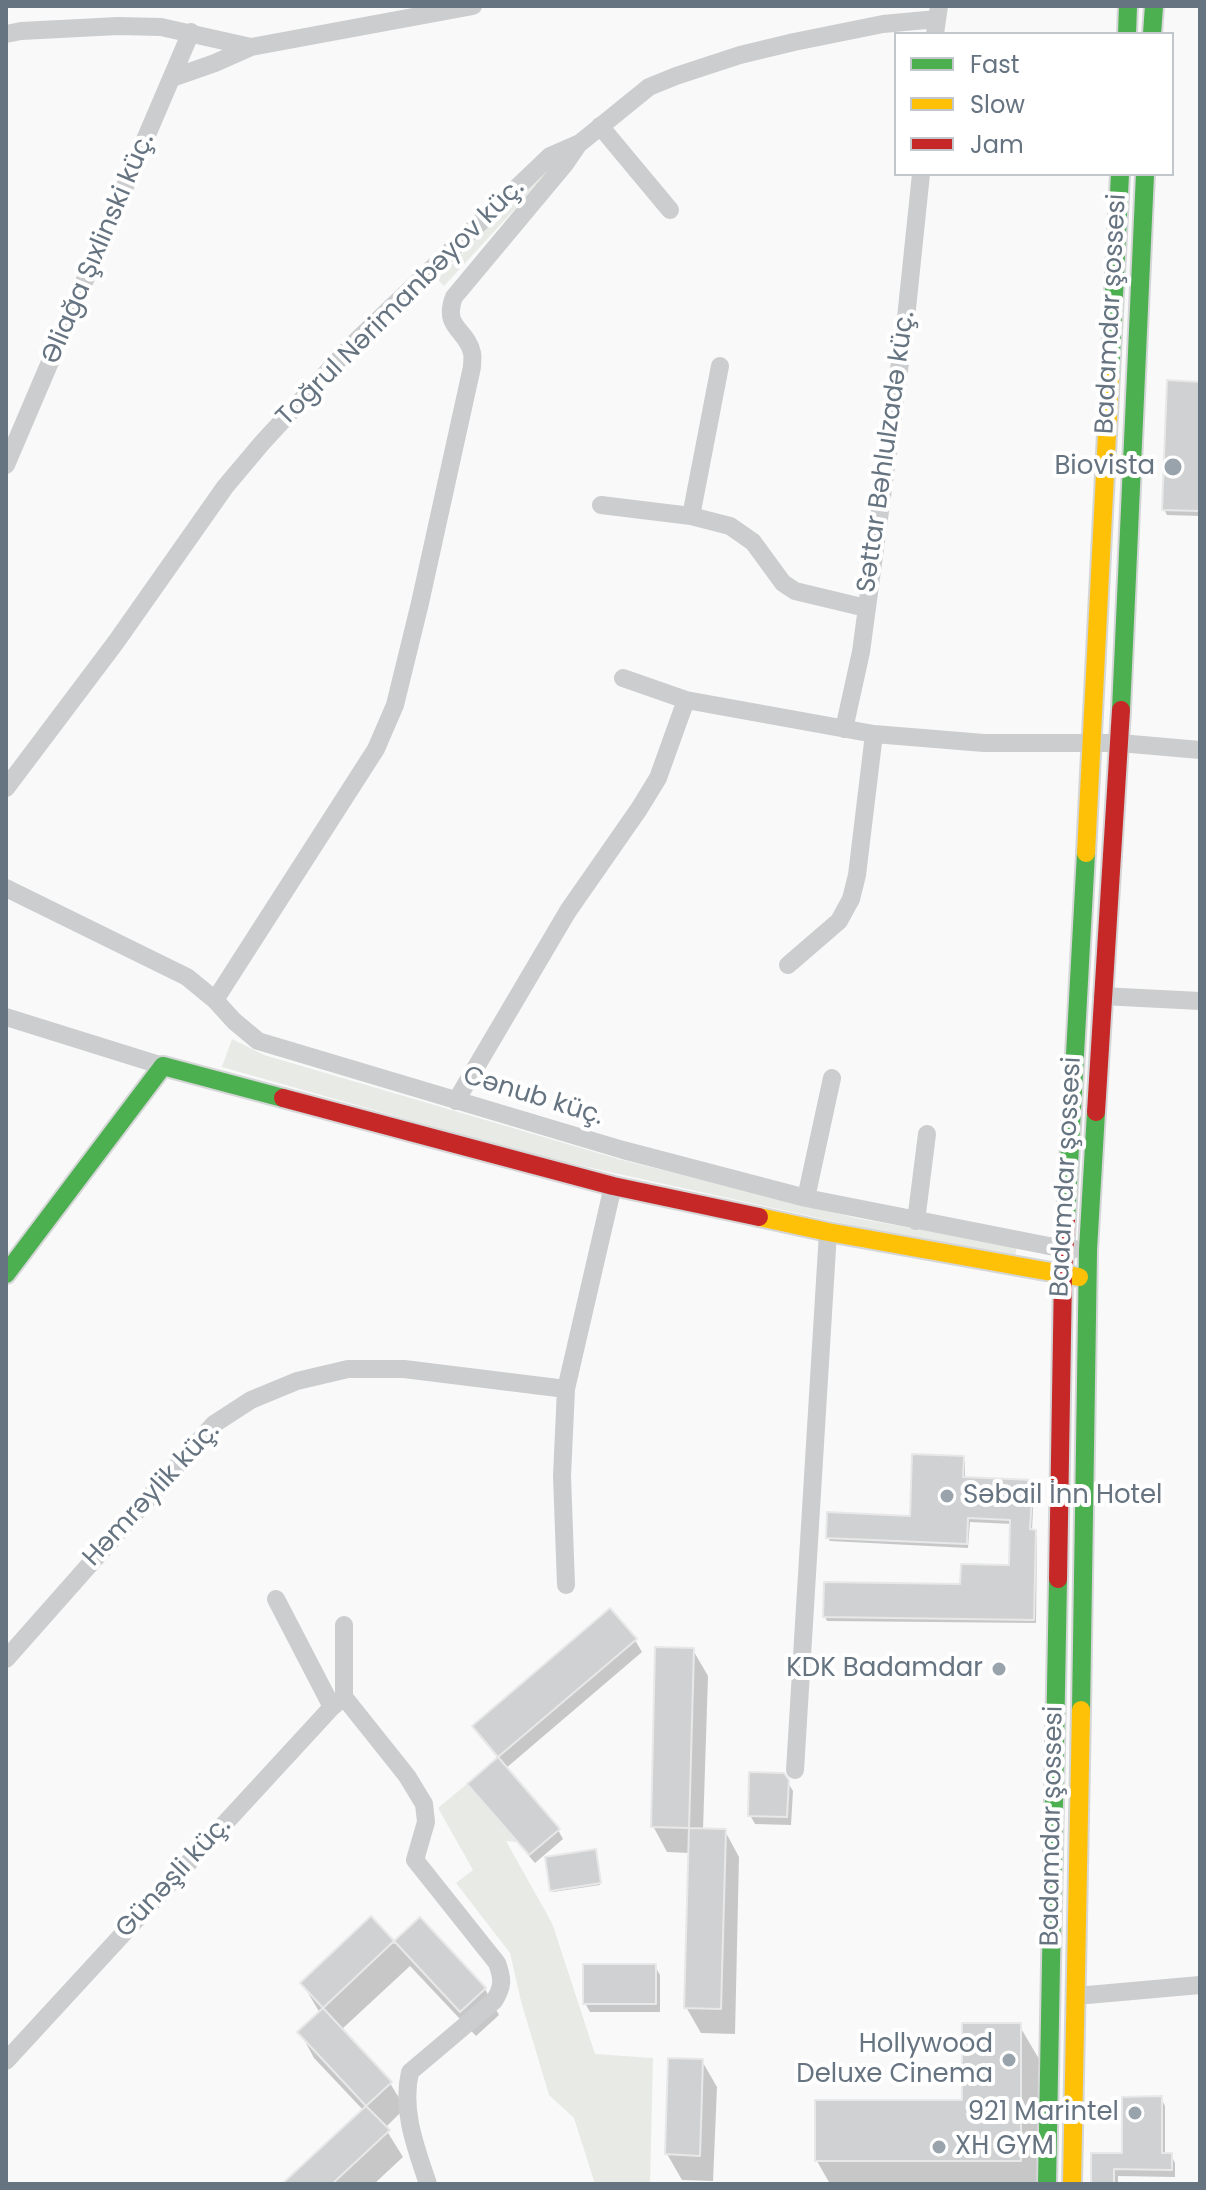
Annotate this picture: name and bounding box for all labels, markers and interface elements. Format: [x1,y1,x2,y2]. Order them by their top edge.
legend [894,32,1174,176]
text: Fast [970,48,1020,81]
text: Slow [970,88,1025,121]
text: Jam [970,128,1024,161]
street label: Əliağa Şıxlinski küç. [36,129,162,369]
street label: Toğrul Nərimanbəyov küç. [271,173,531,433]
street label: Badamdar şossesi [1090,193,1134,435]
street label: Səttar Bəhlulzadə küç. [852,309,922,595]
place label: Biovista [1054,451,1155,483]
marker: Biovista [1162,456,1184,478]
street label: Badamdar şossesi [1045,1056,1089,1298]
street label: Cənub küç. [459,1061,607,1133]
street label: Həmrəylik küç. [77,1416,227,1574]
place label: Səbail İnn Hotel [963,1480,1162,1512]
marker: Səbail İnn Hotel [938,1487,956,1505]
place label: KDK Badamdar [786,1653,983,1685]
marker: KDK Badamdar [990,1660,1008,1678]
street label: Badamdar şossesi [1035,1705,1071,1947]
street label: Günəşli küç. [110,1811,238,1945]
place label: Hollywood Deluxe Cinema [796,2029,993,2090]
marker: Hollywood Deluxe Cinema [1000,2051,1018,2069]
place label: 921 Marintel [968,2097,1119,2129]
marker: 921 Marintel [1126,2104,1144,2122]
place label: XH GYM [955,2131,1054,2163]
marker: XH GYM [930,2138,948,2156]

